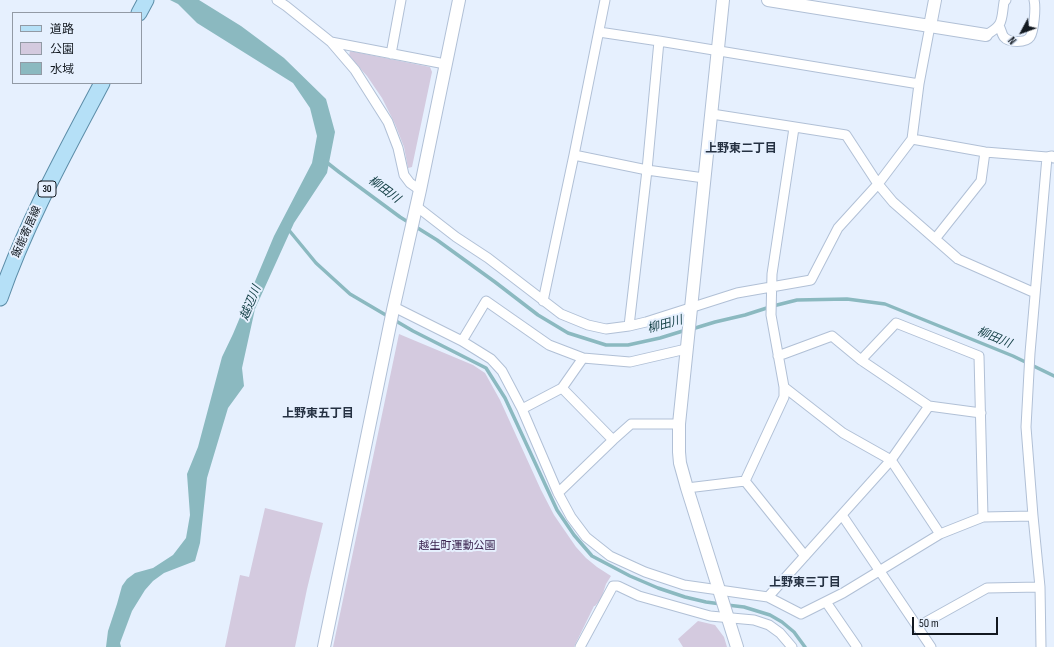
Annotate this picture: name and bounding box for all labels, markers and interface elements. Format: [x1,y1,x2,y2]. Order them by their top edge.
legend [12,12,142,84]
north arrow [1002,12,1042,52]
text: 道路 [50,22,74,37]
text: N [1006,34,1019,47]
text: 公園 [50,42,74,57]
text: 水域 [50,62,74,77]
district label: 上野東二丁目 [705,142,777,156]
water label: 柳田川 [365,174,403,206]
road number: 30 [38,181,56,197]
street label: 飯能寄居線 [10,204,44,260]
water label: 越辺川 [238,284,264,322]
water label: 柳田川 [646,313,684,337]
water label: 柳田川 [975,325,1013,351]
district label: 上野東五丁目 [282,407,354,421]
park label: 越生町運動公園 [419,539,495,553]
district label: 上野東三丁目 [769,576,841,590]
scale bar [914,609,1000,635]
text: 50 m [919,616,939,631]

